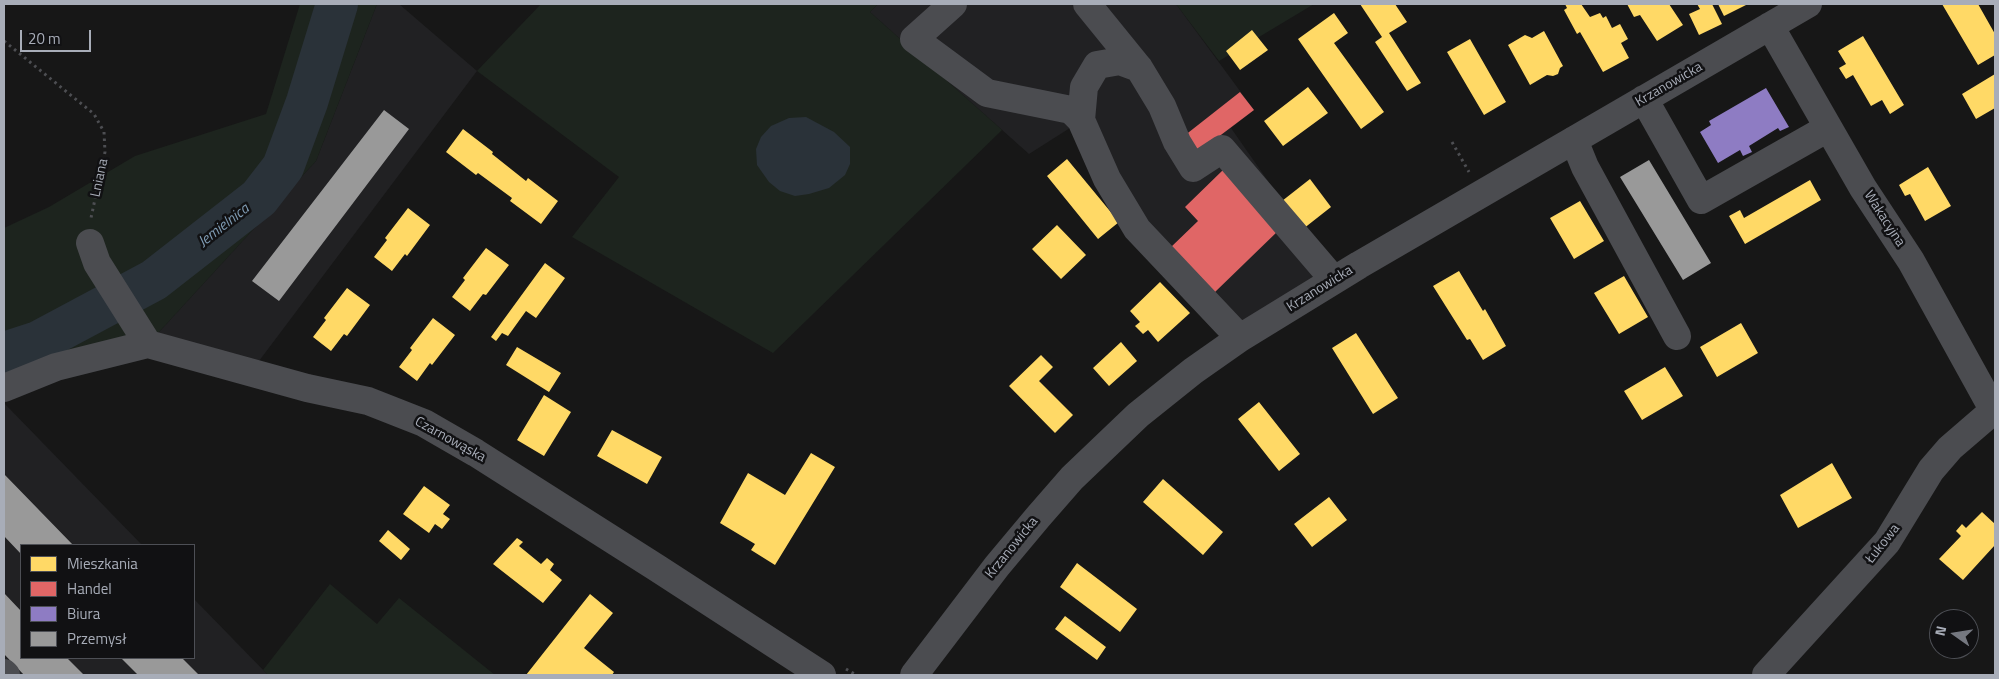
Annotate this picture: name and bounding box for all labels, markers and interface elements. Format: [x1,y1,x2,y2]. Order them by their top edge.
scale bar [22,20,94,52]
text: 20 m [28,27,61,50]
street label: Krzanowicka [1633,59,1705,111]
street label: Lniana [88,157,112,199]
street label: Wakacyjna [1860,188,1908,250]
water label: Jemielnica [195,201,253,251]
street label: Krzanowicka [1284,262,1356,316]
street label: Czarnowąska [412,414,488,466]
street label: Krzanowicka [982,514,1042,582]
street label: Łukowa [1862,521,1904,567]
legend [20,544,195,659]
text: Mieszkania [67,552,138,575]
text: Handel [67,577,112,600]
text: Biura [67,602,100,625]
north arrow [1929,609,1979,659]
text: N [1929,624,1951,638]
text: Przemysł [67,627,127,650]

